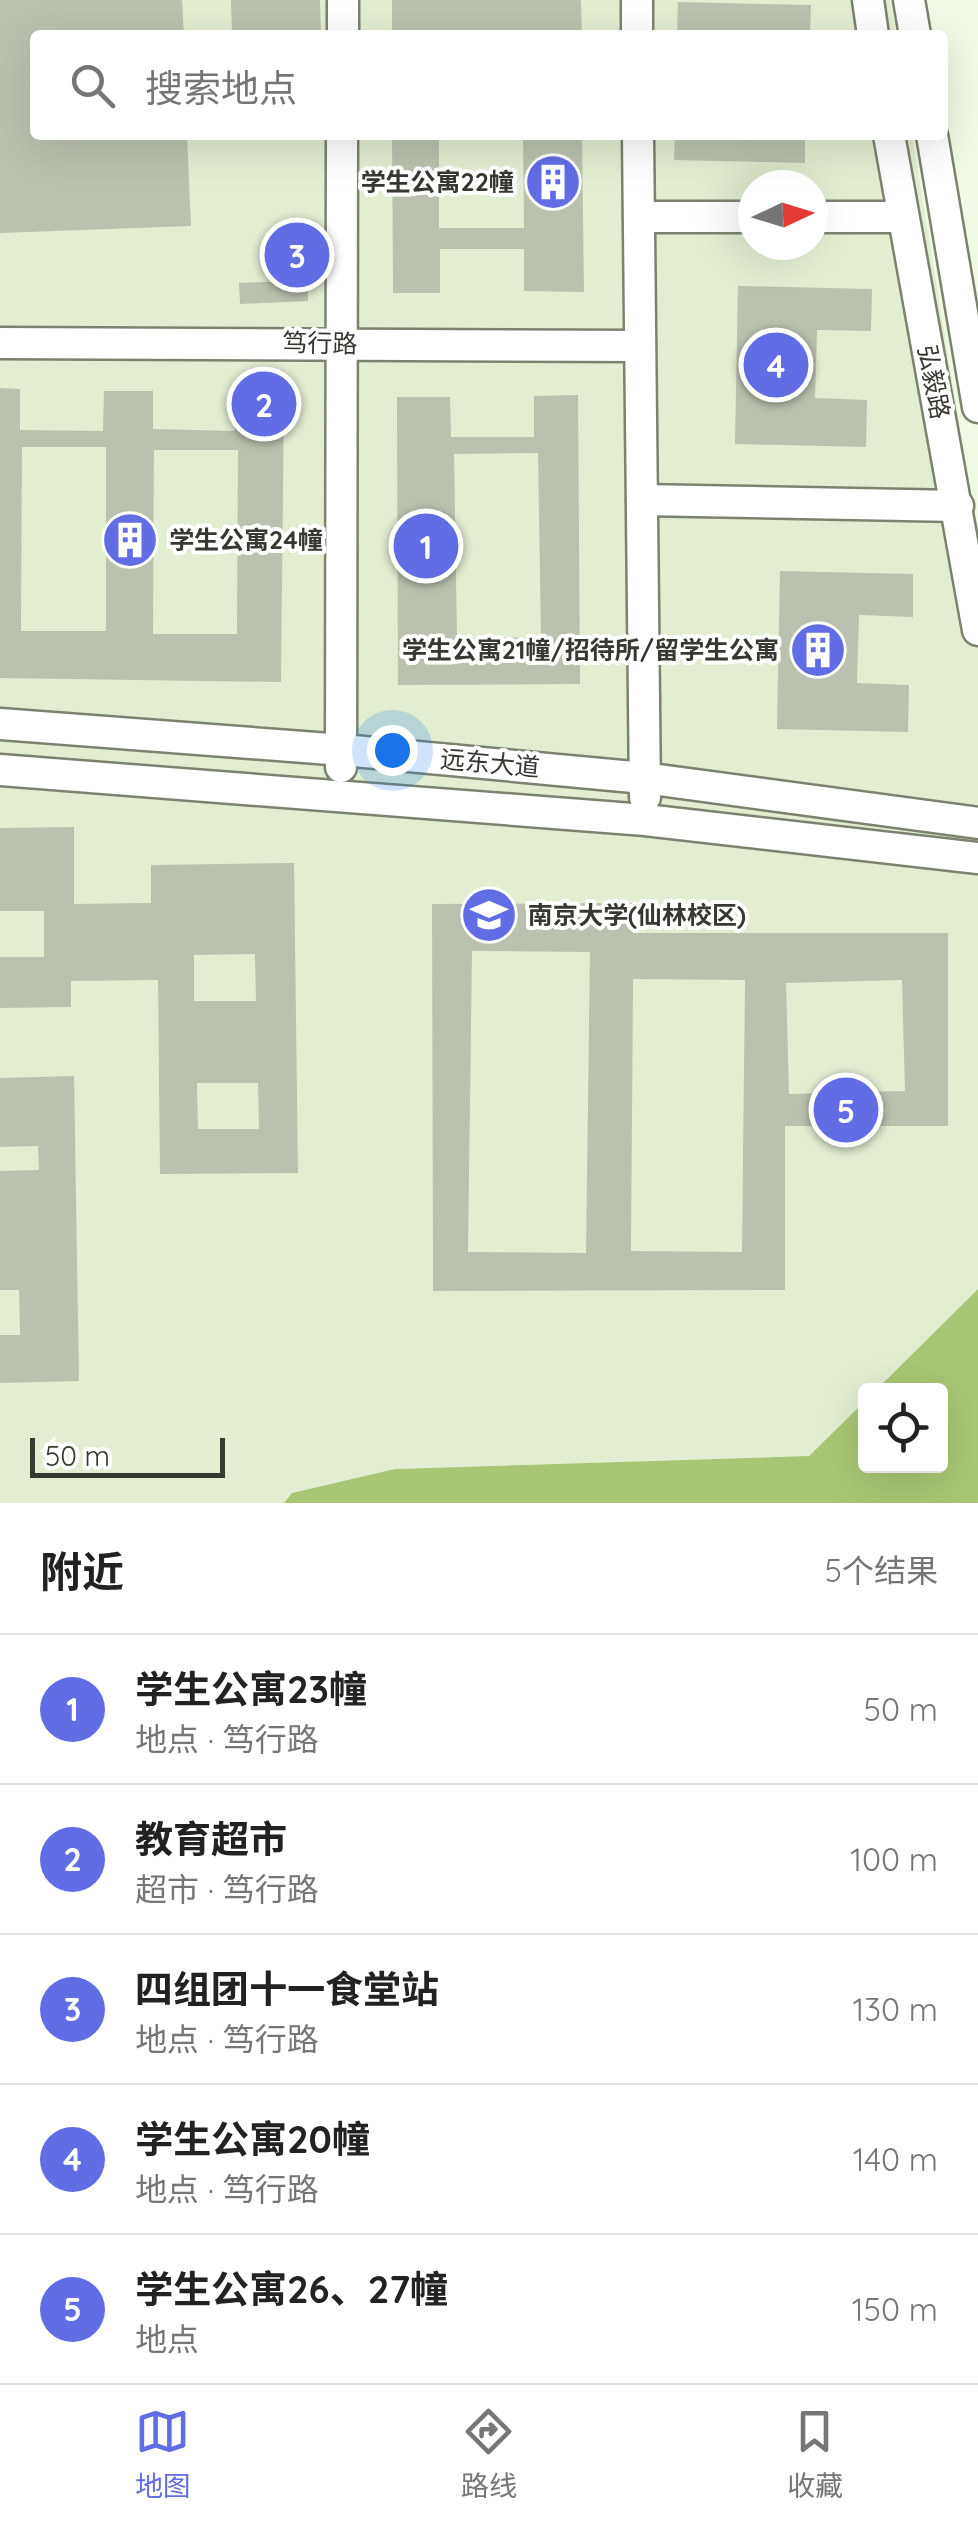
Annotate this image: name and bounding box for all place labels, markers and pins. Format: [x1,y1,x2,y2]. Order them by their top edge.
building icon: 学生公寓22幢 [523,152,583,212]
place label: 学生公寓22幢 [361,166,514,197]
pin: 3 [264,218,330,292]
pin: 4 [744,328,808,402]
pin: 2 [232,366,296,442]
pin: 1 [394,508,458,584]
building icon: 学生公寓24幢 [100,510,160,570]
place label: 学生公寓24幢 [169,524,323,555]
building icon: 学生公寓21幢/招待所/留学生公寓 [788,620,848,680]
place label: 学生公寓21幢/招待所/留学生公寓 [402,634,779,665]
school or university icon: 南京大学(仙林校区) [459,885,519,945]
place label: 南京大学(仙林校区) [528,899,746,930]
pin: 5 [814,1072,878,1148]

